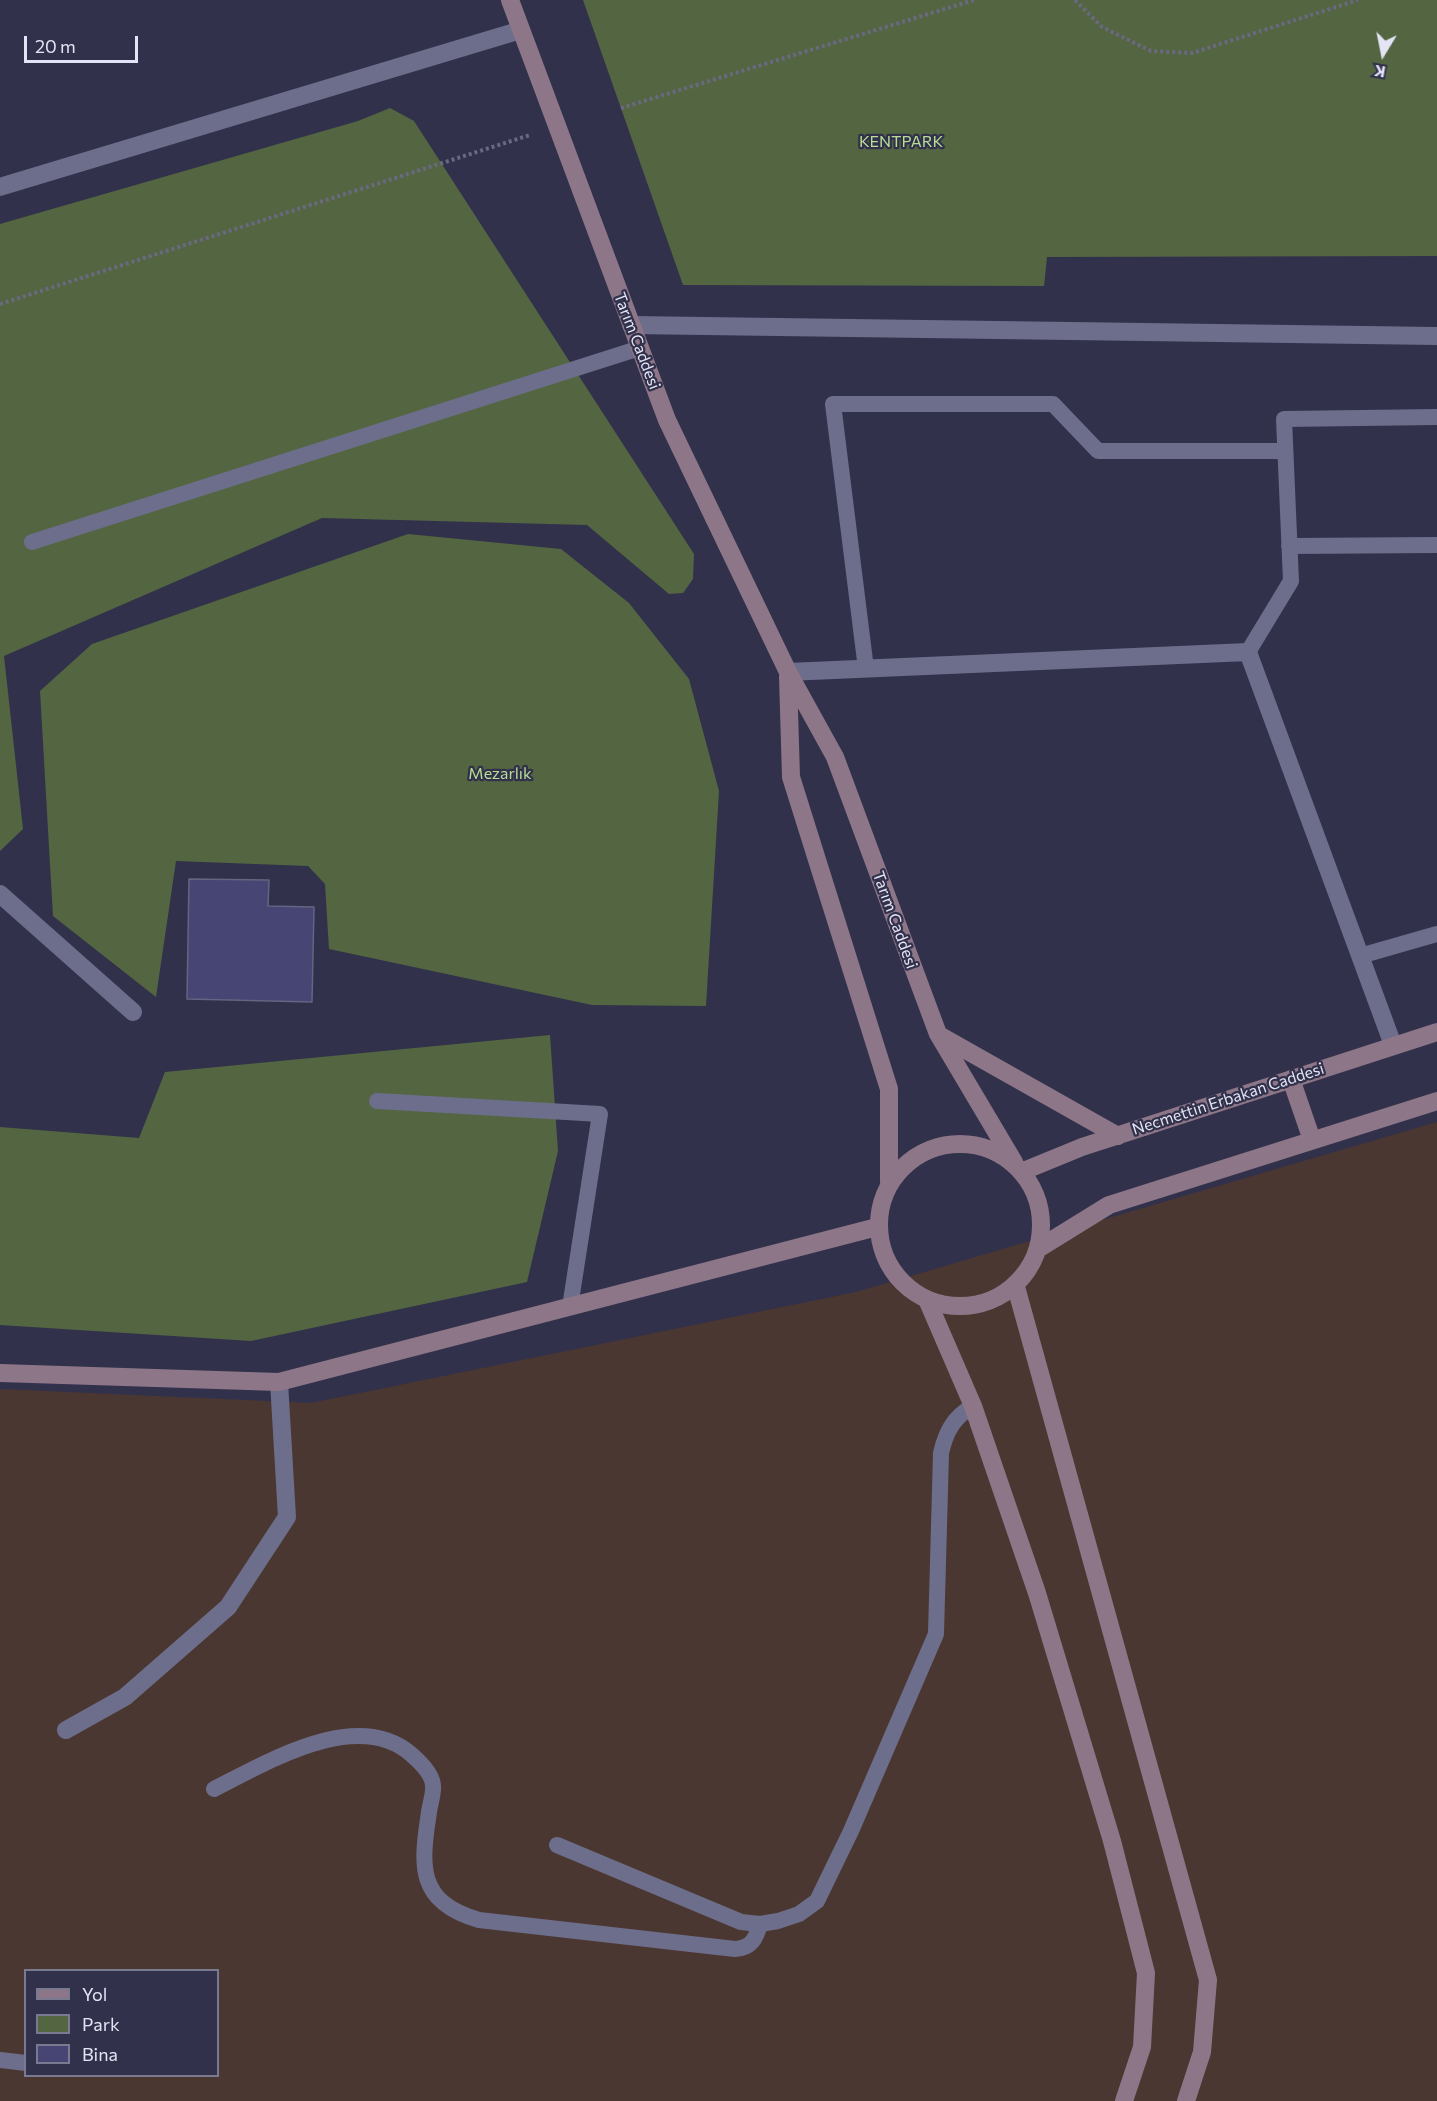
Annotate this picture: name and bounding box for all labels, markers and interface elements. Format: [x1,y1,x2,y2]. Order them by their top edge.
scale bar [27,24,141,62]
north arrow [1353,24,1413,84]
text: 20 m [35,35,76,57]
text: K [1373,62,1387,83]
park label: KENTPARK [859,132,943,152]
street label: Tarım Caddesi [610,290,664,392]
park label: Mezarlık [468,764,532,784]
street label: Tarım Caddesi [868,869,922,971]
street label: Necmettin Erbakan Caddesi [1130,1059,1326,1139]
legend [24,1969,219,2077]
text: Yol [82,1983,107,2005]
text: Park [82,2013,120,2035]
text: Bina [82,2043,118,2065]

